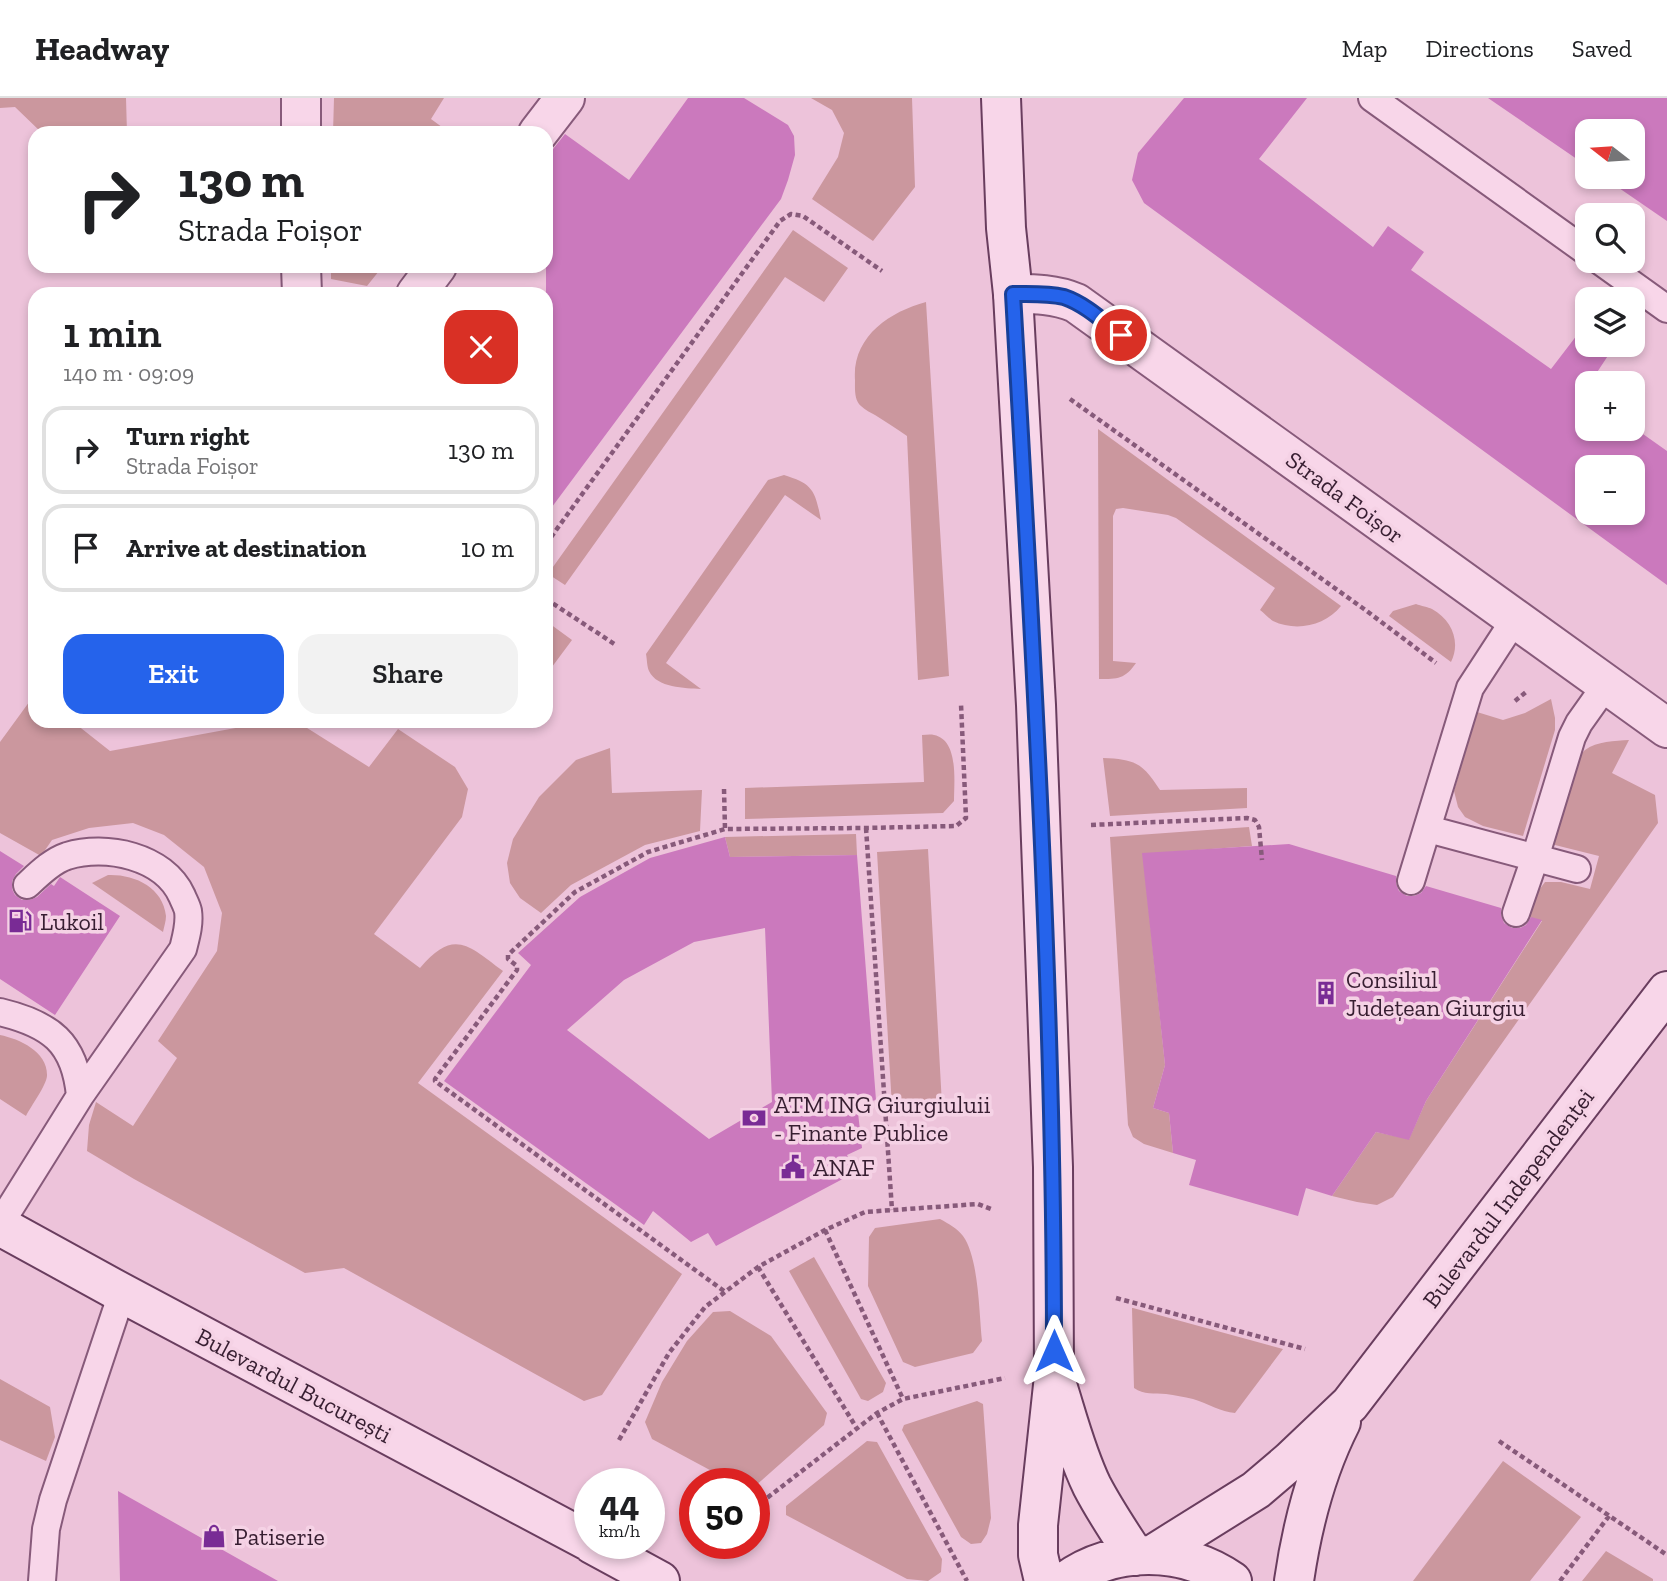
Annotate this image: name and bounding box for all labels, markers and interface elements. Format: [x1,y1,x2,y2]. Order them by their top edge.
text: Headway [35,29,169,68]
text: Map [1342,34,1388,63]
text: Directions [1426,34,1534,63]
text: Saved [1572,34,1632,63]
north arrow [1575,119,1645,189]
map controls [1575,119,1645,525]
text: 130 m [178,151,304,210]
icon: right [63,154,154,245]
button: search [1575,203,1645,273]
text: Strada Foișor [178,211,363,249]
button: layers [1575,287,1645,357]
pin [1091,305,1151,365]
text: 1 min [63,307,162,358]
button: close [444,310,518,384]
icon: arrive [1102,316,1140,354]
text: 140 m · 09:09 [63,359,194,387]
button: + [1575,371,1645,441]
text: Turn right [126,420,249,452]
icon: right [67,431,105,469]
text: 130 m [448,434,514,466]
street label: Strada Foișor [1280,445,1410,549]
text: Strada Foișor [126,452,259,480]
button: − [1575,455,1645,525]
icon: arrive [67,529,105,567]
text: Arrive at destination [126,532,366,564]
text: 10 m [461,532,514,564]
button: Exit [63,634,284,714]
button: Share [298,634,518,714]
fuel station icon: Lukoil [6,907,34,935]
place label: Lukoil [40,907,104,936]
place label: Consiliul Județean Giurgiu [1346,965,1526,1022]
building icon: Consiliul Județean Giurgiu [1312,979,1340,1007]
street label: Bulevardul Independenței [1416,1083,1600,1313]
place label: ATM ING Giurgiuluii - Finante Publice [774,1090,991,1147]
bank icon: ATM ING Giurgiuluii - Finante Publice [740,1104,768,1132]
public building icon: ANAF [779,1153,807,1181]
place label: ANAF [813,1153,875,1182]
position arrow [1017,1314,1091,1388]
street label: Bulevardul București [191,1321,397,1449]
speed limit sign: 50 [679,1468,770,1559]
text: 44 [600,1483,639,1525]
text: km/h [599,1520,640,1542]
shop icon: Patiserie [200,1522,228,1550]
place label: Patiserie [234,1522,325,1551]

